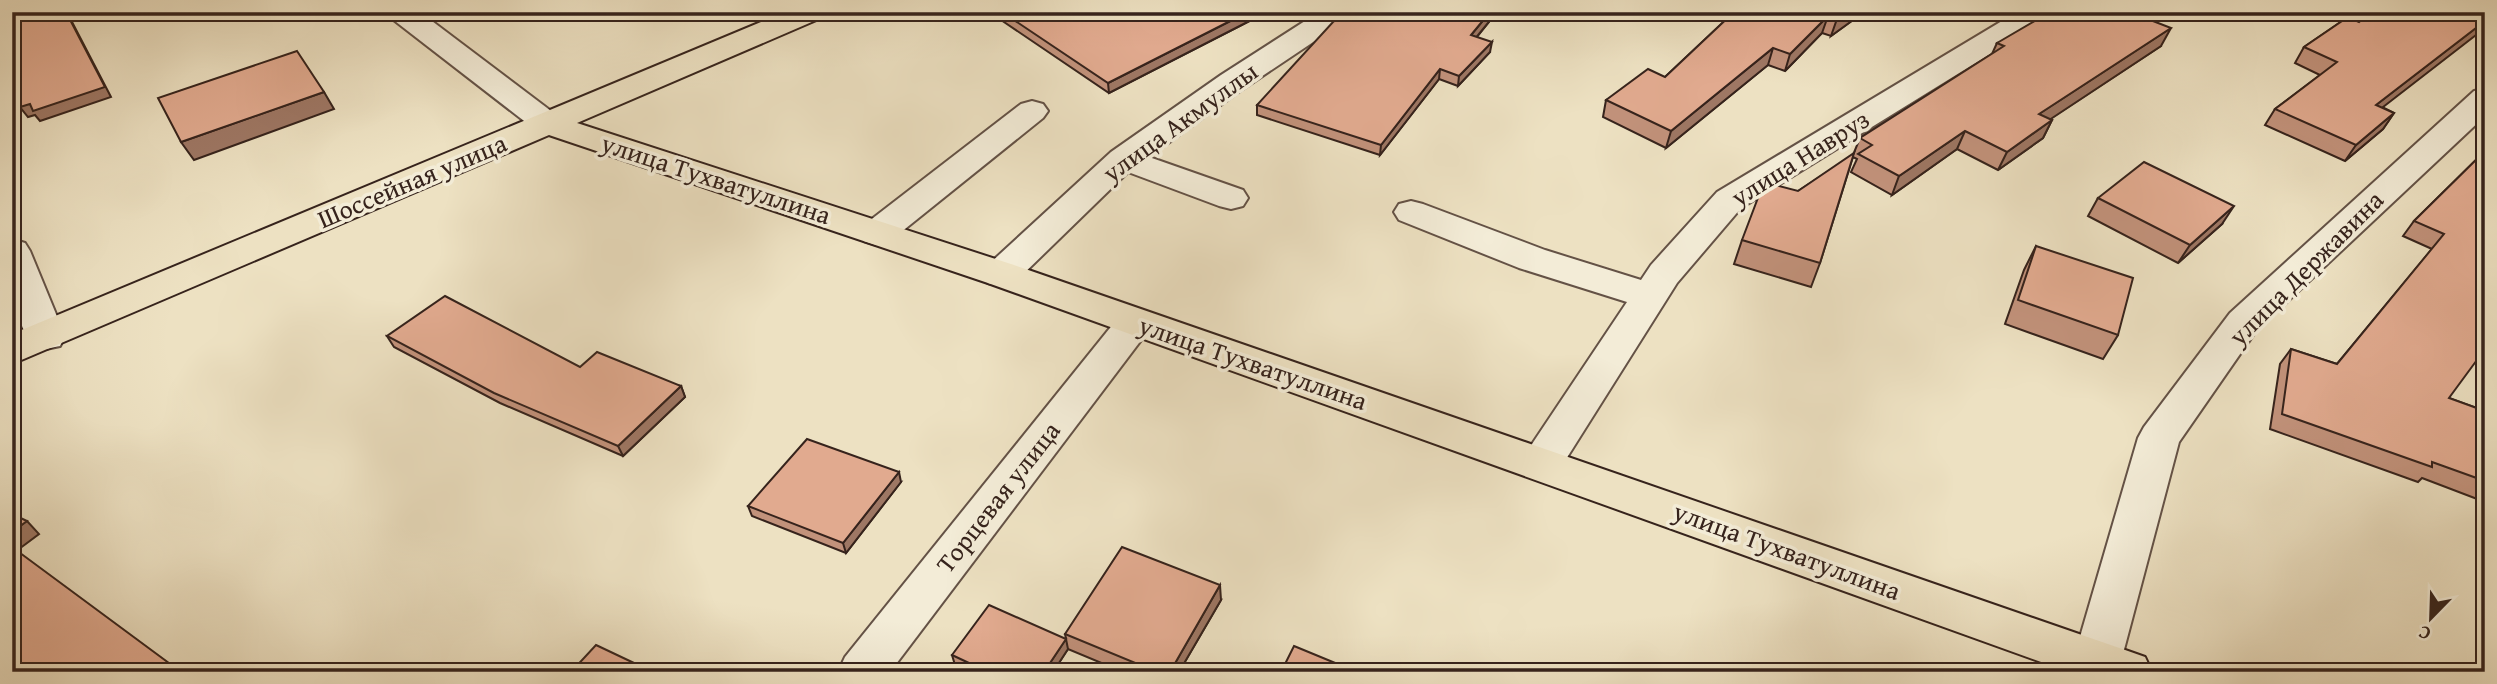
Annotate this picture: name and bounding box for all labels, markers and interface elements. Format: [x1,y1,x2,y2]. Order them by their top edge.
street label: улица Акмуллы [1093,52,1266,192]
street label: улица Навруз [1722,99,1877,216]
street label: Шоссейная улица [311,123,513,238]
street label: улица Тухватуллина [595,123,837,234]
street label: улица Державина [2218,181,2393,355]
street label: улица Тухватуллина [1133,305,1373,420]
street label: Торцевая улица [926,412,1070,581]
street label: улица Тухватуллина [1667,491,1907,610]
north arrow [2396,582,2466,652]
text: С [2414,619,2435,649]

